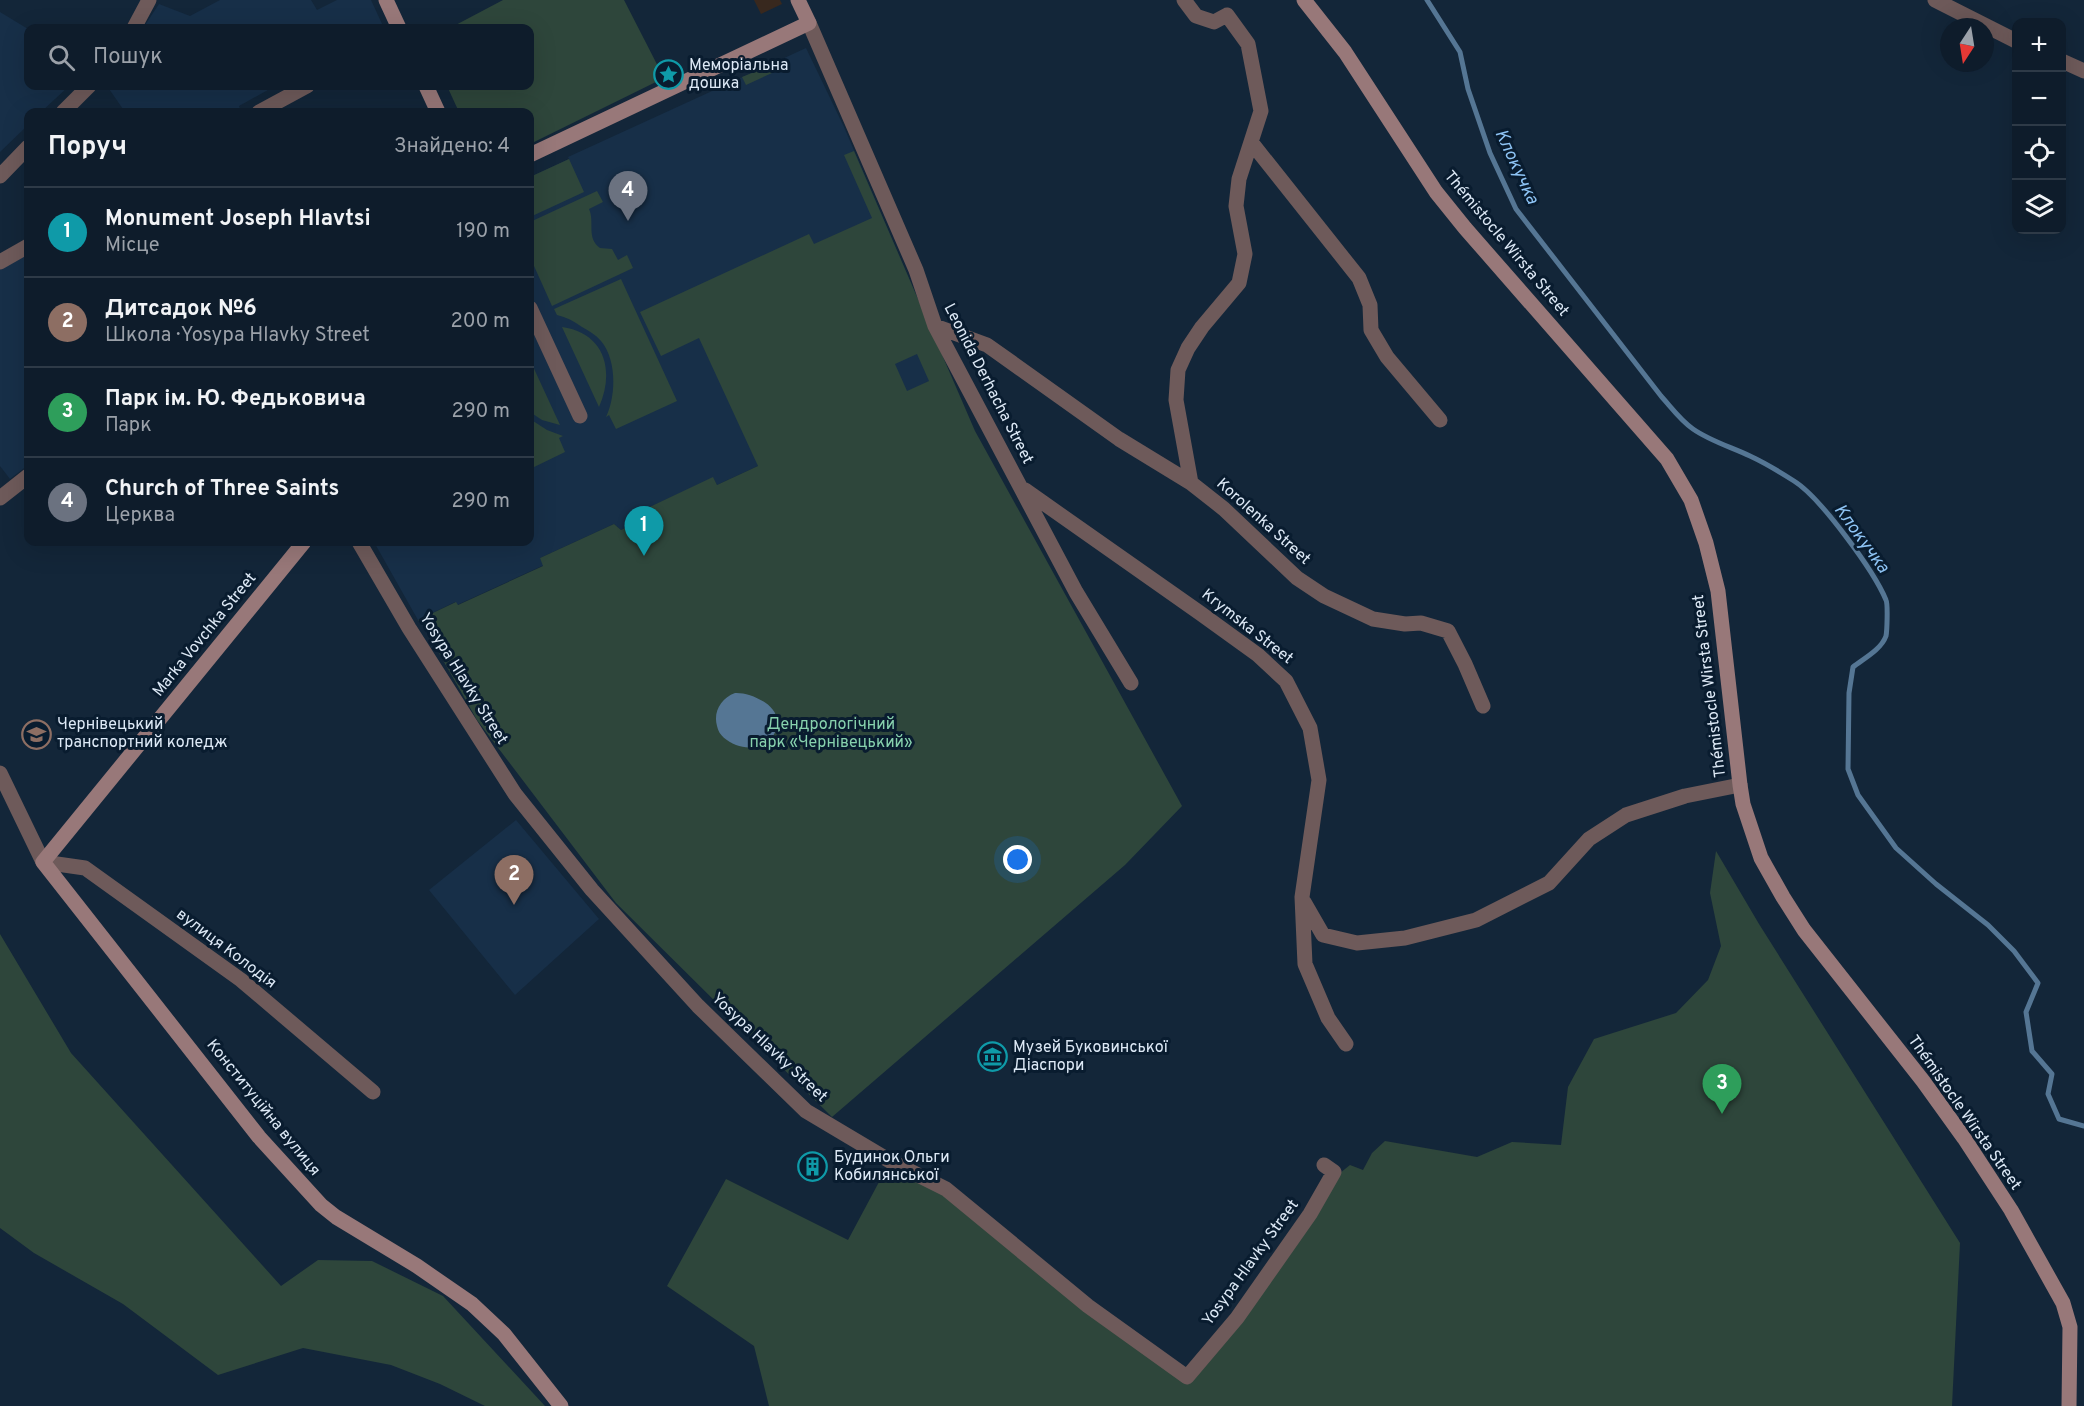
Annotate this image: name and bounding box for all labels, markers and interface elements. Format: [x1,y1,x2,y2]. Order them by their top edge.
north arrow [1940,18,1994,72]
map controls [2012,18,2066,234]
button: + [2012,18,2066,72]
search box [24,24,534,90]
icon: search [45,41,78,74]
text: Пошук [93,44,163,71]
place label: Меморіальна дошка [689,56,788,94]
place icon: Меморіальна дошка [652,59,684,91]
button: − [2012,72,2066,126]
water label: Клокучка [1489,126,1544,209]
button: locate [2012,126,2066,180]
text: Поруч [48,131,127,164]
text: Знайдено: 4 [394,134,510,160]
street label: Thémistocle Wirsta Street [1439,167,1573,321]
pin: 4 [608,172,648,221]
button: layers [2012,180,2066,234]
text: Monument Joseph Hlavtsi [105,206,371,233]
text: 1 [64,219,72,245]
text: 190 m [456,219,510,245]
text: Місце [105,233,159,259]
text: Дитсадок №6 [105,296,257,323]
street label: Leonida Derhacha Street [939,300,1037,468]
text: 2 [61,309,74,335]
text: 200 m [451,309,510,335]
text: Школа · Yosypa Hlavky Street [105,323,370,349]
text: Парк ім. Ю. Федьковича [105,386,366,413]
text: 3 [62,399,74,425]
text: 290 m [452,399,510,425]
text: Парк [105,413,152,439]
street label: Korolenka Street [1212,474,1314,570]
text: Church of Three Saints [105,476,339,503]
text: 4 [61,489,74,515]
text: 290 m [452,489,510,515]
water label: Клокучка [1828,500,1894,579]
text: Церква [105,503,175,529]
pin: 1 [624,506,664,556]
street label: Marka Vovchka Street [149,569,261,701]
street label: Krymska Street [1197,585,1297,669]
street label: Thémistocle Wirsta Street [1689,593,1731,779]
street label: Yosypa Hlavky Street [414,610,512,748]
place label: Чернівецький транспортний коледж [57,715,228,753]
park label: Дендрологічний парк «Чернівецький» [749,715,913,753]
school or university icon: Чернівецький транспортний коледж [20,718,52,750]
your location [1003,845,1032,874]
pin: 2 [494,856,534,905]
street label: вулиця Колодія [172,905,280,993]
street label: Yosypa Hlavky Street [707,989,831,1107]
street label: Thémistocle Wirsta Street [1903,1032,2025,1194]
street label: Конституційна вулиця [202,1036,324,1180]
place label: Музей Буковинської Діаспори [1013,1038,1169,1076]
museum icon: Музей Буковинської Діаспори [976,1041,1008,1073]
pin: 3 [1702,1064,1742,1114]
place label: Будинок Ольги Кобилянської [834,1148,950,1186]
building icon: Будинок Ольги Кобилянської [797,1151,829,1183]
street label: Yosypa Hlavky Street [1198,1196,1304,1330]

